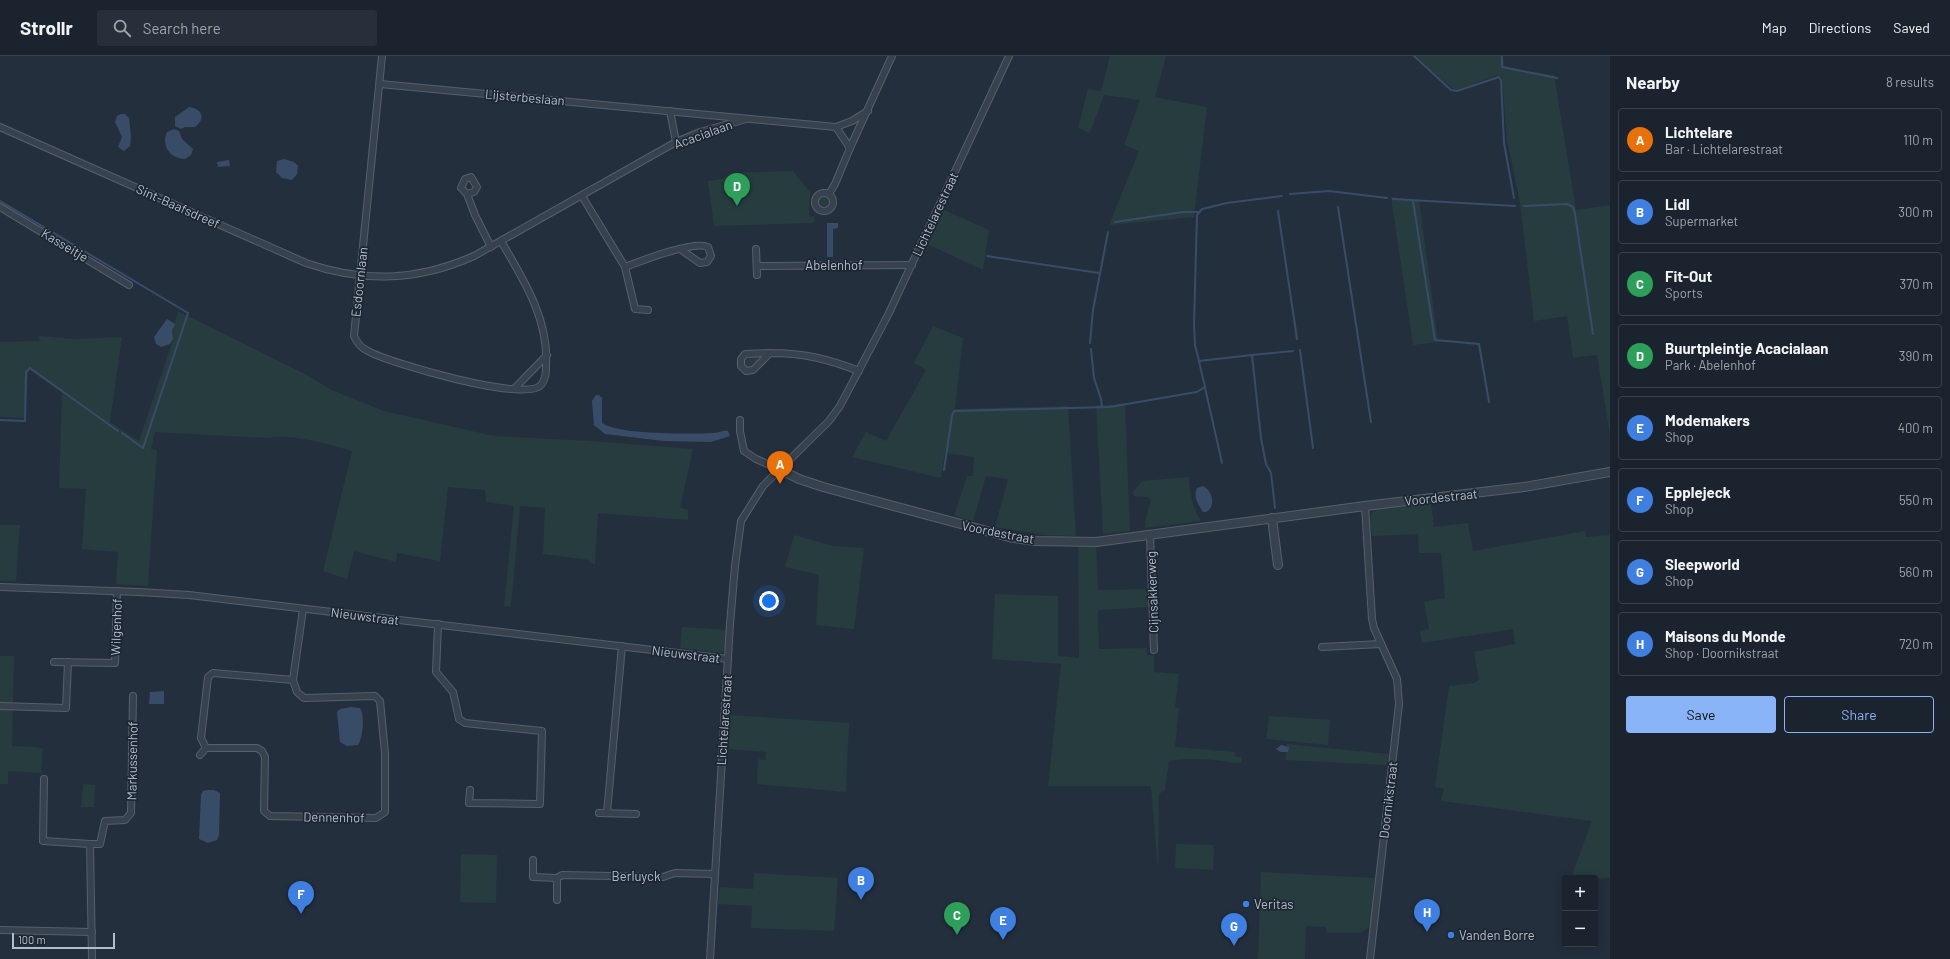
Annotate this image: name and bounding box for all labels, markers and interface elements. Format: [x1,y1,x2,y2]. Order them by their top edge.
search box [97,10,377,46]
text: Strollr [20,16,73,39]
icon: search [111,17,133,39]
text: Search here [143,19,221,37]
text: Map [1762,19,1787,36]
text: Directions [1809,19,1871,36]
text: Saved [1893,19,1930,36]
text: Nearby [1626,72,1680,92]
text: 8 results [1886,74,1934,90]
street label: Lijsterbeslaan [485,86,565,108]
street label: Acacialaan [672,116,734,152]
text: Lichtelare [1665,123,1733,141]
text: A [1636,132,1644,148]
text: 110 m [1903,132,1933,148]
text: Bar · Lichtelarestraat [1665,141,1783,157]
street label: Lichtelarestraat [909,170,961,258]
pin: D [724,173,750,206]
street label: Sint-Baafsdreef [134,180,223,232]
text: Lidl [1665,195,1690,213]
text: B [1636,204,1644,220]
text: 300 m [1898,204,1933,220]
text: Supermarket [1665,213,1738,229]
street label: Kasseitje [39,225,91,265]
street label: Esdoornlaan [347,246,371,318]
street label: Abelenhof [805,257,863,273]
text: Fit-Out [1665,267,1712,285]
text: C [1636,276,1644,292]
text: 370 m [1899,276,1933,292]
text: Sports [1665,285,1703,301]
text: Buurtpleintje Acacialaan [1665,339,1829,357]
text: D [1636,348,1644,364]
text: 390 m [1899,348,1933,364]
text: Park · Abelenhof [1665,357,1756,373]
text: Modemakers [1665,411,1750,429]
text: E [1636,420,1644,436]
text: 400 m [1898,420,1933,436]
text: Shop [1665,429,1694,445]
pin: A [767,451,793,484]
text: Epplejeck [1665,483,1731,501]
street label: Voordestraat [1404,485,1478,509]
text: F [1636,492,1644,508]
text: 550 m [1899,492,1933,508]
text: Shop [1665,501,1694,517]
street label: Voordestraat [960,517,1036,547]
street label: Cijnsakkerweg [1143,551,1161,633]
text: Sleepworld [1665,555,1740,573]
text: G [1636,564,1644,580]
text: 560 m [1899,564,1933,580]
text: Shop [1665,573,1694,589]
your location [759,591,779,611]
street label: Wilgenhof [107,598,125,656]
street label: Nieuwstraat [330,604,400,628]
text: Maisons du Monde [1665,627,1786,645]
text: H [1636,636,1644,652]
text: 720 m [1899,636,1933,652]
street label: Nieuwstraat [651,642,721,666]
text: Shop · Doornikstraat [1665,645,1779,661]
street label: Lichtelarestraat [713,674,735,766]
button: Save [1626,696,1776,733]
button: Share [1784,696,1934,733]
street label: Markussenhof [123,721,141,801]
street label: Doornikstraat [1375,761,1401,839]
street label: Dennenhof [303,808,365,826]
pin: B [848,867,874,900]
street label: Berluyck [612,868,661,884]
map controls [1562,875,1598,947]
button: + [1562,875,1598,911]
pin: F [288,881,314,914]
place label: Veritas [1254,896,1294,912]
marker: Veritas [1241,899,1251,909]
pin: H [1414,899,1440,932]
pin: C [944,902,970,935]
pin: E [990,907,1016,940]
button: − [1562,911,1598,947]
pin: G [1221,913,1247,946]
place label: Vanden Borre [1459,927,1535,943]
marker: Vanden Borre [1446,930,1456,940]
scale bar [12,931,115,950]
text: 100 m [18,933,46,946]

